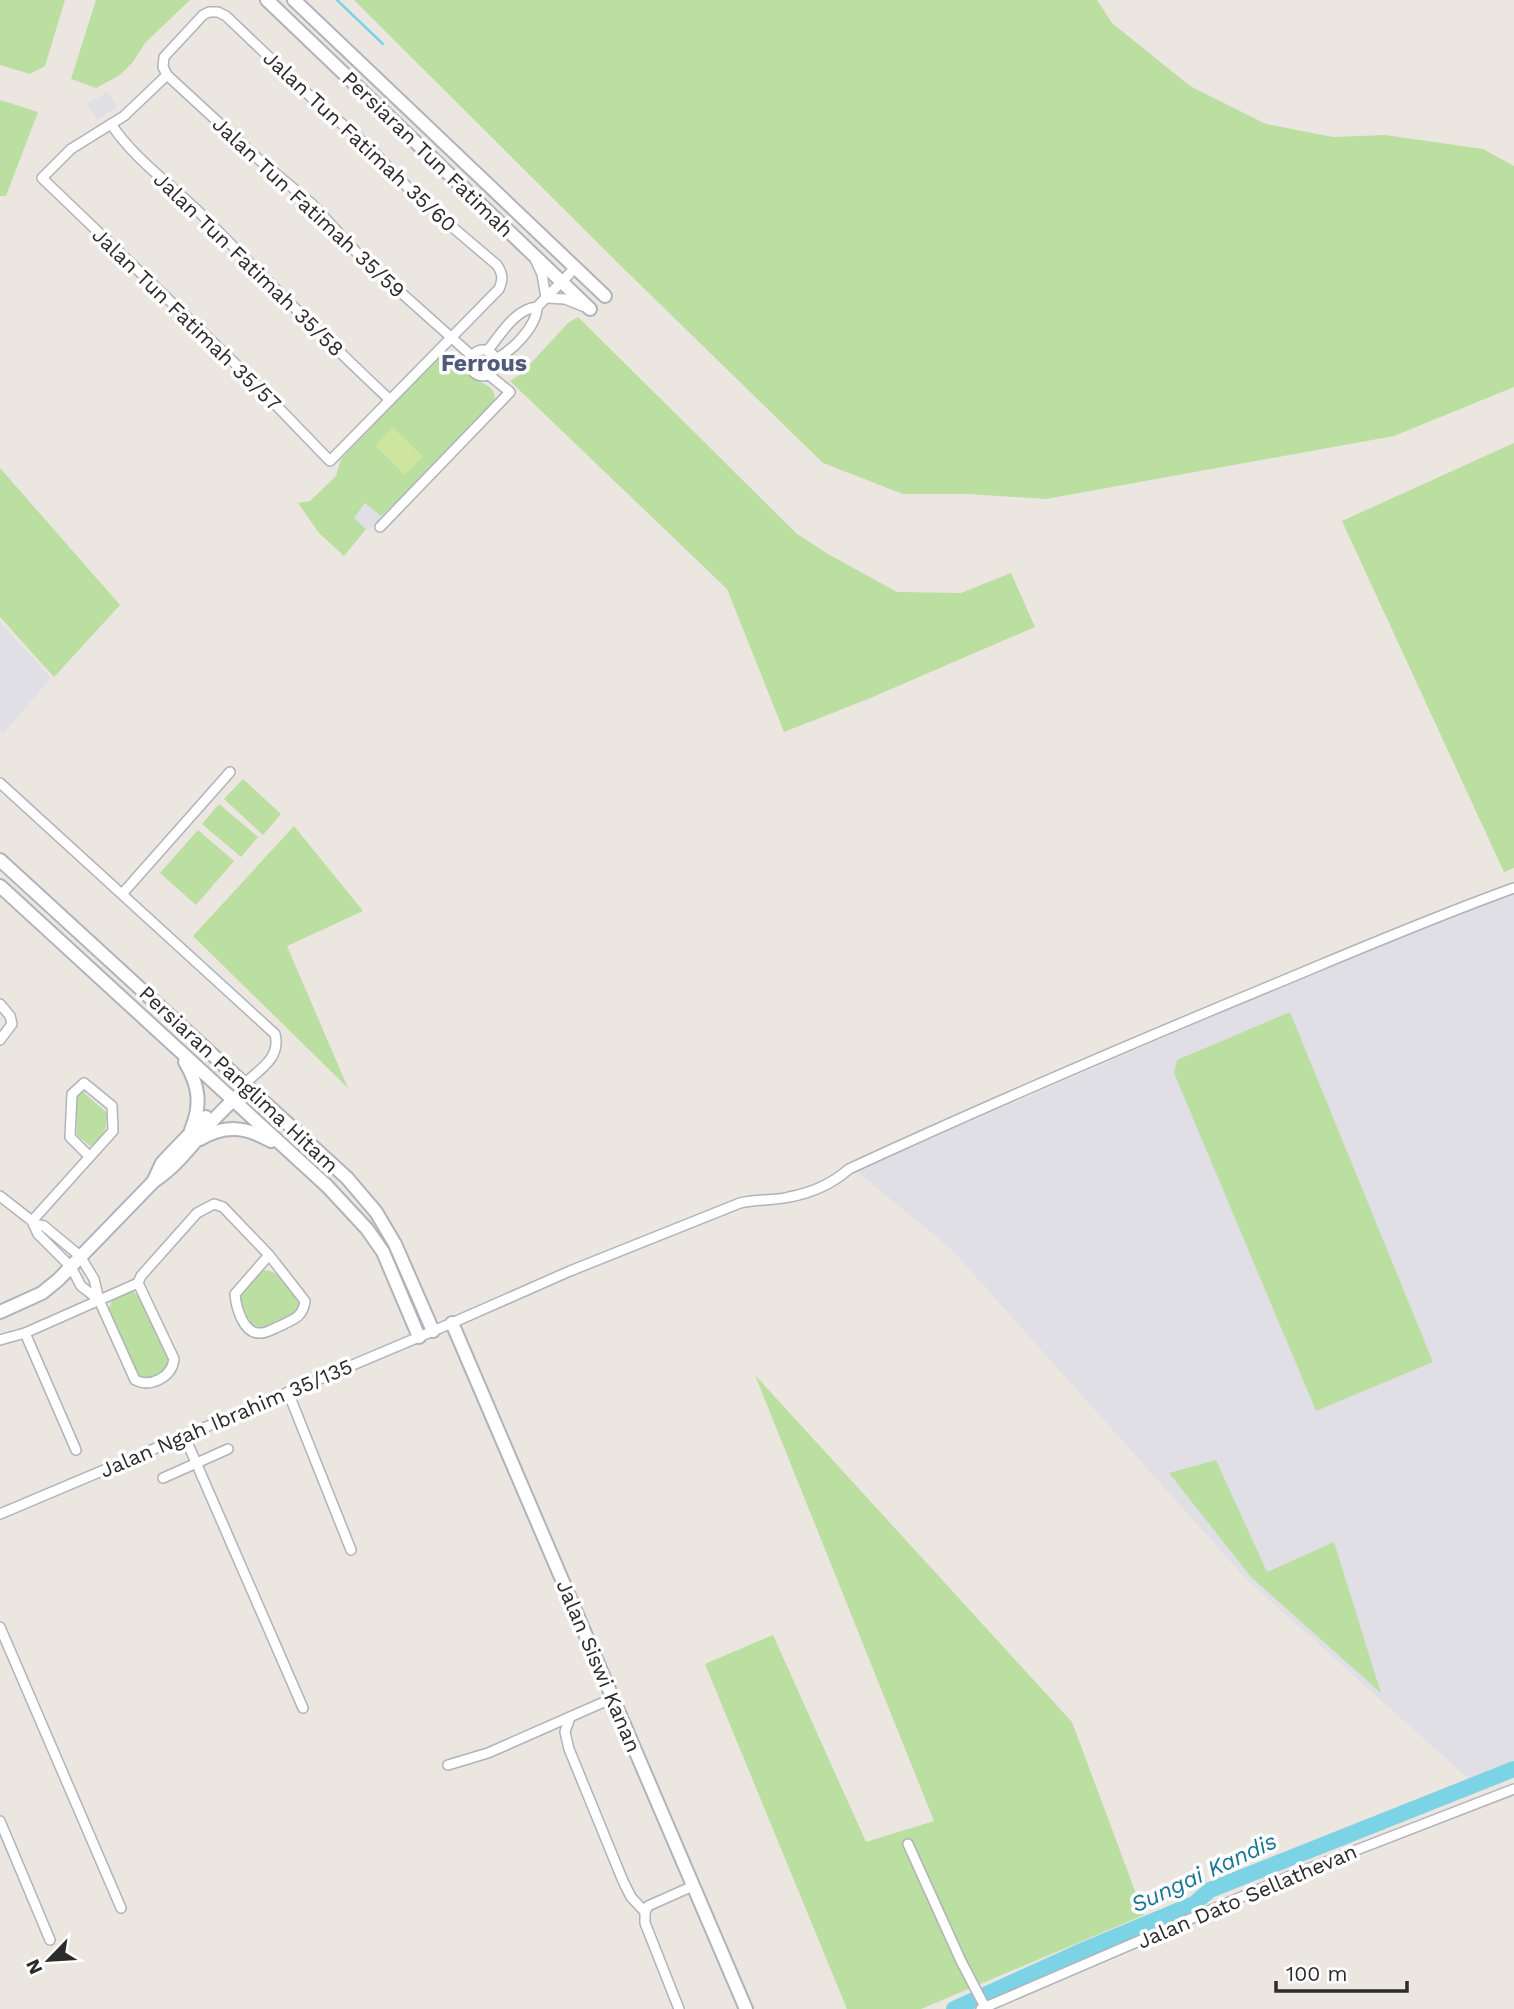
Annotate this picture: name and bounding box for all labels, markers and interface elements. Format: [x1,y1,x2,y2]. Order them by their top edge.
street label: Jalan Tun Fatimah 35/60 [258,45,462,237]
street label: Persiaran Tun Fatimah [337,66,519,242]
street label: Jalan Tun Fatimah 35/59 [208,111,410,303]
street label: Jalan Tun Fatimah 35/58 [149,167,349,361]
street label: Jalan Tun Fatimah 35/57 [87,222,287,416]
district label: Ferrous [441,350,527,377]
street label: Persiaran Panglima Hitam [134,980,344,1178]
street label: Jalan Ngah Ibrahim 35/135 [96,1353,356,1483]
street label: Jalan Siswi Kanan [551,1576,647,1756]
water label: Sungai Kandis [1127,1827,1281,1919]
street label: Jalan Dato Sellathevan [1133,1838,1361,1954]
north arrow [14,1925,84,1995]
scale bar [1276,1950,1407,1994]
text: N [21,1956,47,1978]
text: 100 m [1286,1961,1348,1986]

